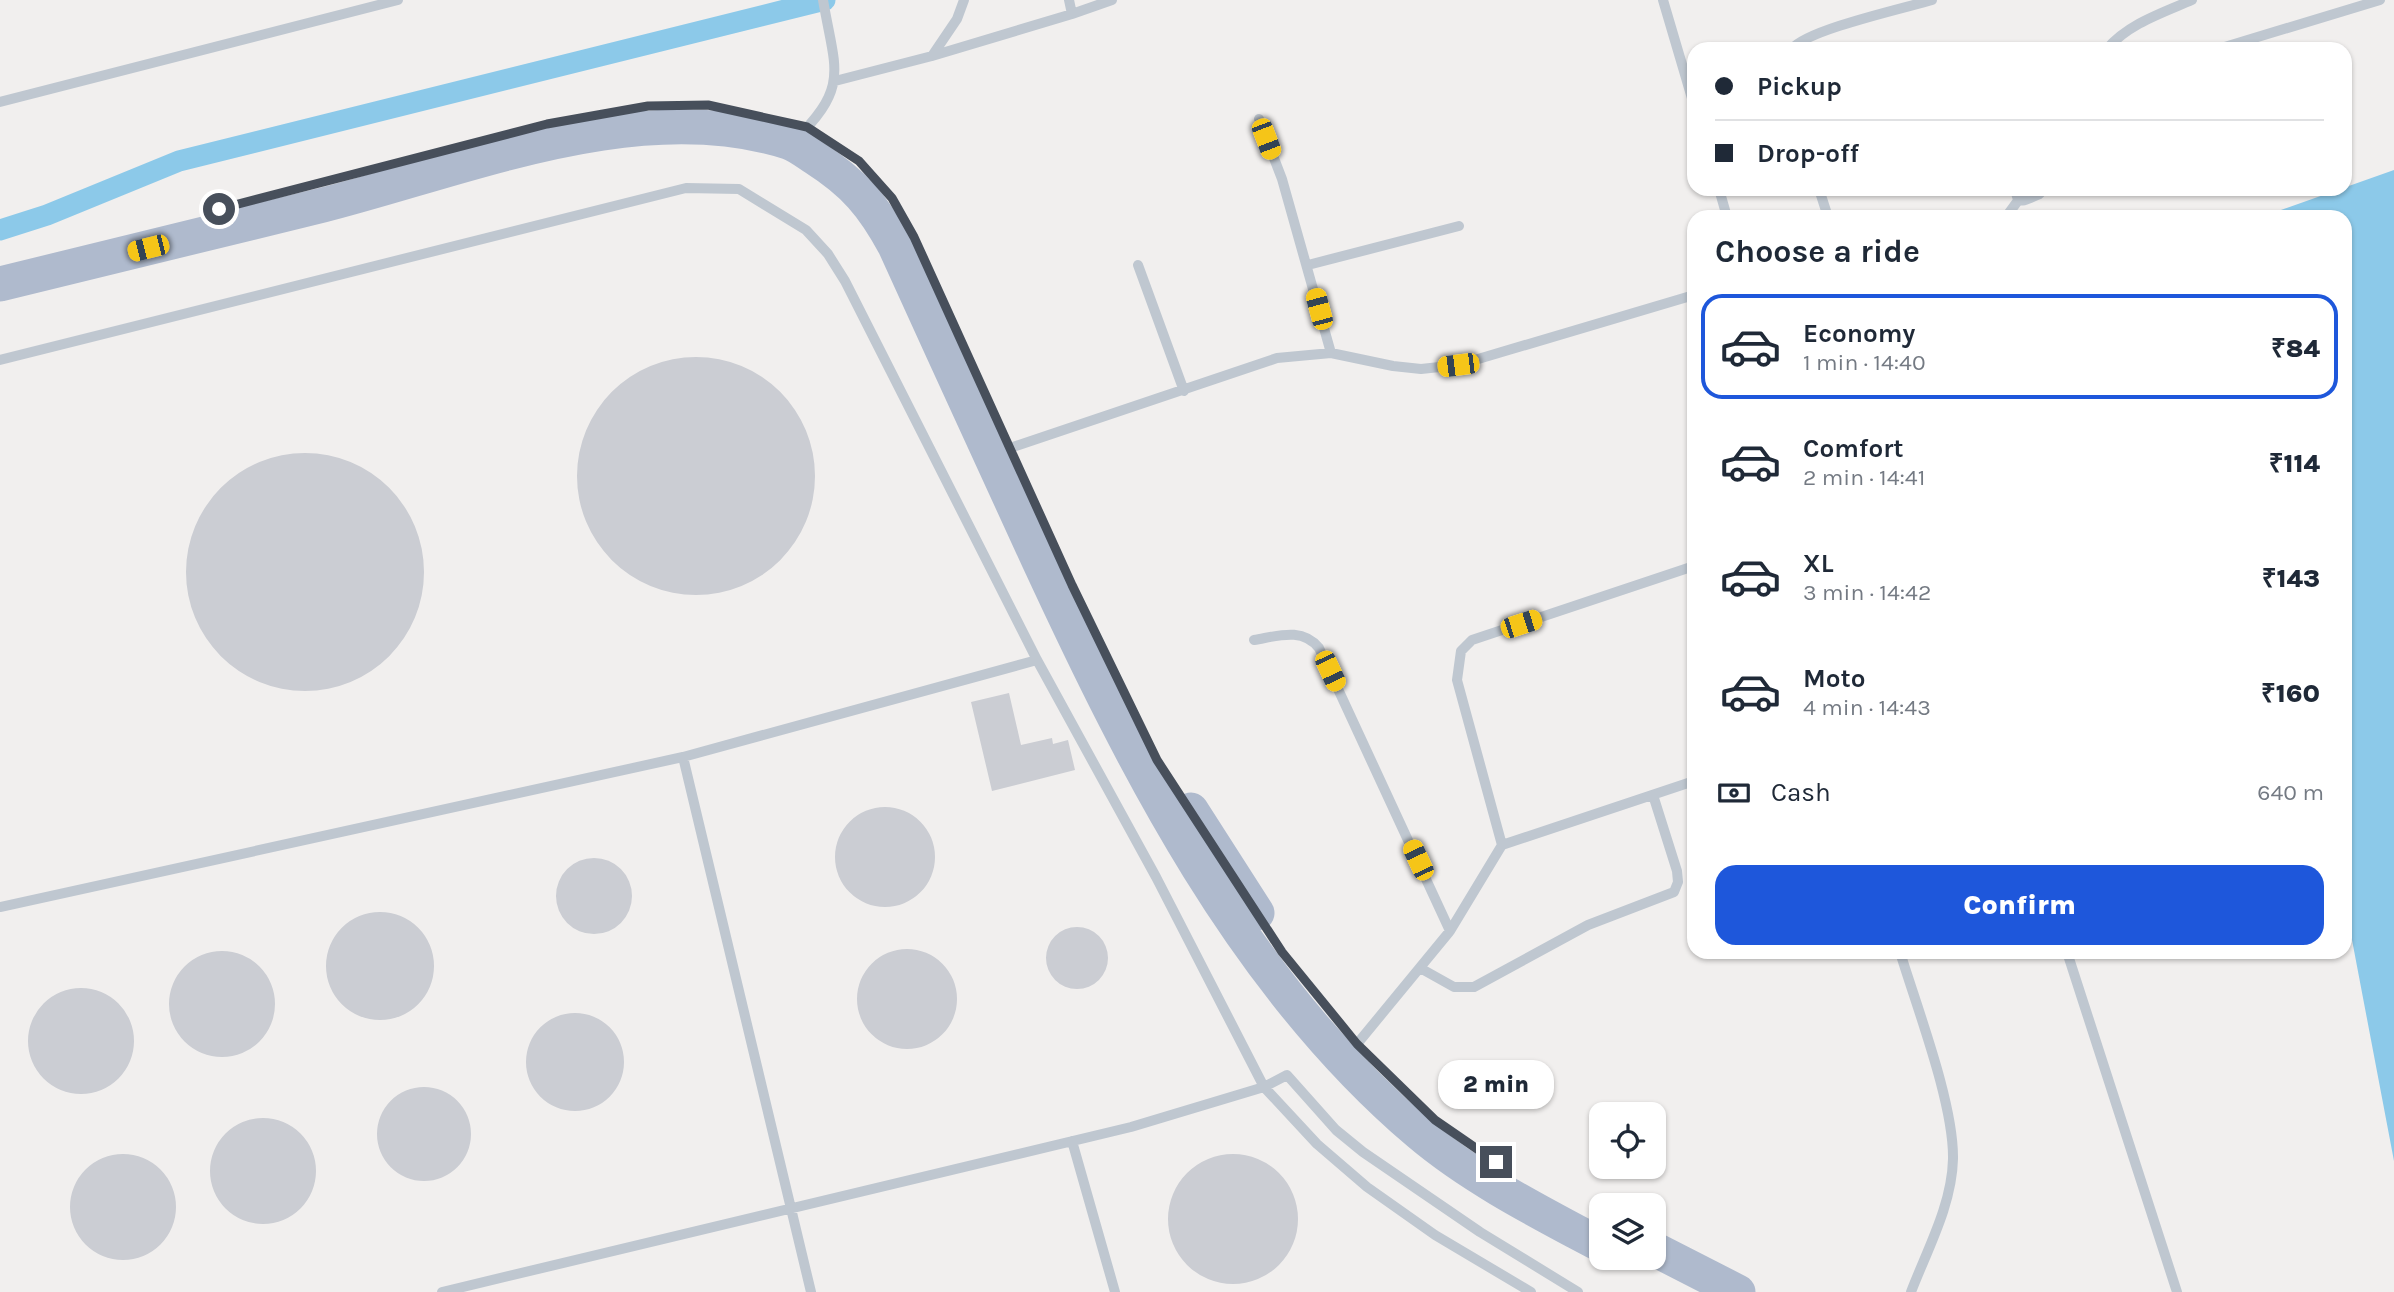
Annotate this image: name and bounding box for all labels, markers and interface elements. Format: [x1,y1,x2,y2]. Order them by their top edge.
text: Pickup [1757,71,1842,102]
car [1249,116,1284,162]
text: Drop-off [1757,138,1859,169]
route start [203,193,235,225]
car [126,233,171,263]
text: Choose a ride [1715,233,1920,270]
car [1304,286,1335,332]
icon: car [1719,315,1782,378]
text: Economy [1803,318,1915,349]
text: ₹84 [2271,333,2320,364]
text: 1 min · 14:40 [1803,349,1926,376]
car [1436,352,1481,378]
icon: car [1719,430,1782,493]
text: Comfort [1803,433,1904,464]
text: ₹114 [2269,448,2320,479]
text: 2 min · 14:41 [1803,464,1925,491]
icon: car [1719,545,1782,608]
text: XL [1803,548,1834,579]
text: ₹143 [2262,563,2320,594]
text: 3 min · 14:42 [1803,579,1931,606]
car [1498,608,1545,640]
car [1312,648,1349,694]
icon: car [1719,660,1782,723]
text: Moto [1803,663,1865,694]
text: ₹160 [2261,678,2320,709]
text: 4 min · 14:43 [1803,694,1931,721]
icon: cash [1715,774,1753,812]
text: Cash [1771,777,1831,808]
text: 640 m [2257,779,2324,806]
car [1400,837,1437,883]
button: Confirm [1715,865,2324,945]
callout: 2 min [1438,1060,1554,1110]
text: 2 min [1463,1071,1529,1098]
map controls [1589,1102,1666,1270]
button: locate [1589,1102,1666,1179]
route end [1480,1146,1512,1178]
button: layers [1589,1193,1666,1270]

